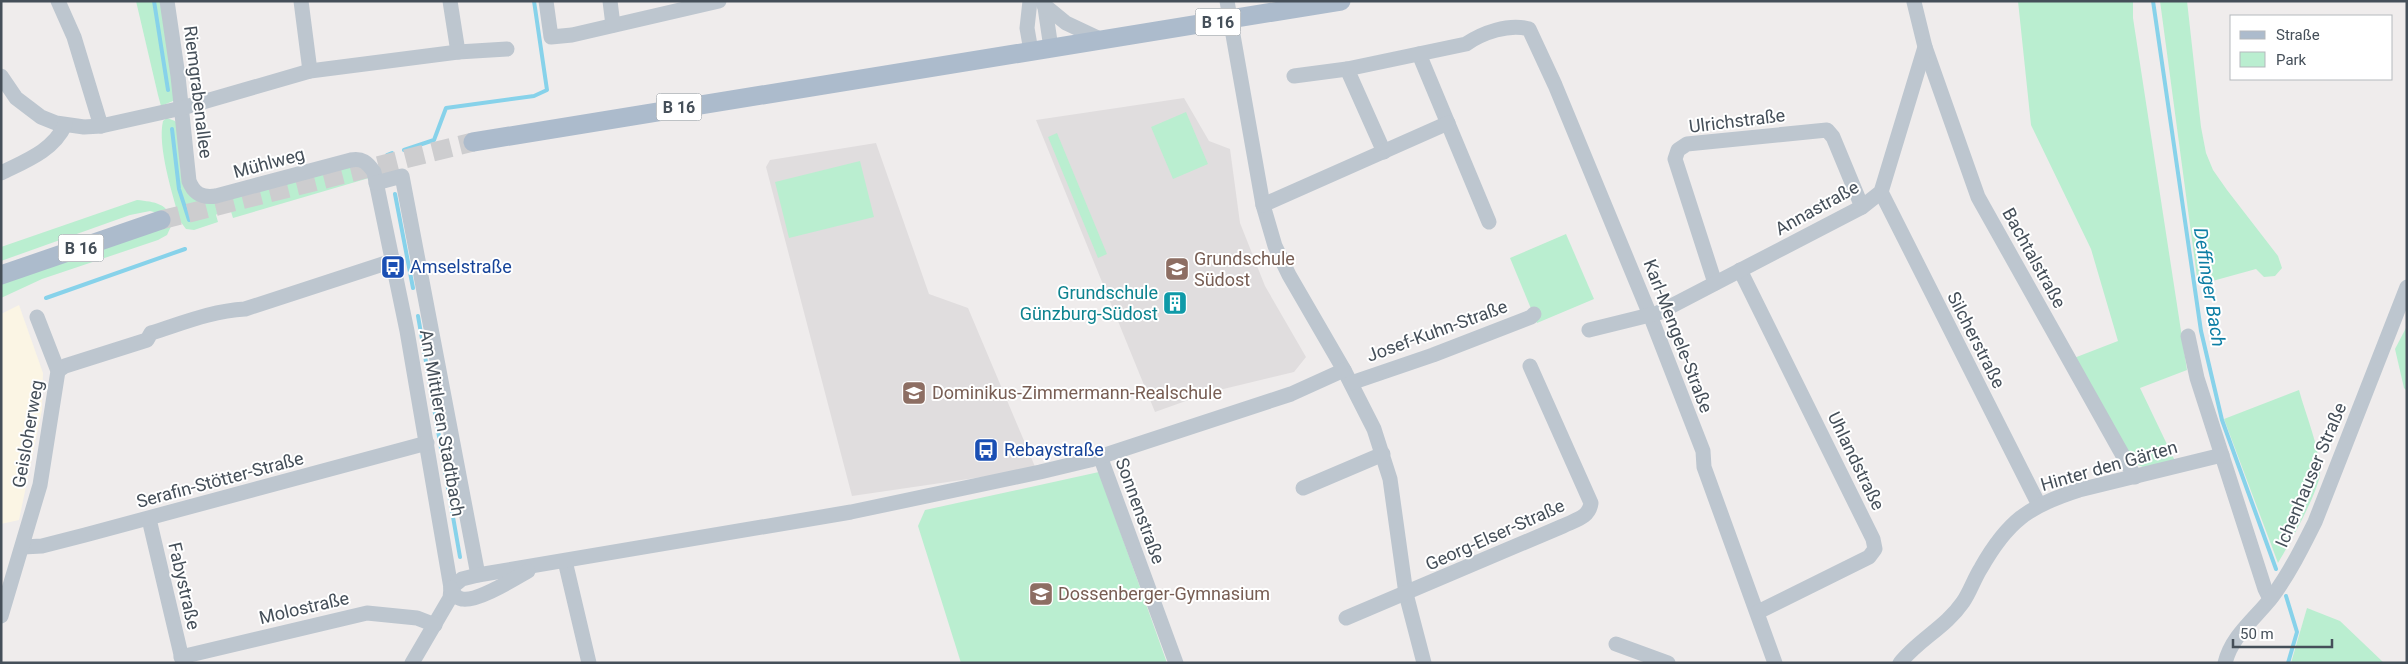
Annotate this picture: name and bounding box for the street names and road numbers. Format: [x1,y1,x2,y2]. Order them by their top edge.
road number: B 16 [1196,8,1240,36]
street label: Riemgrabenallee [180,24,217,160]
road number: B 16 [656,94,702,120]
street label: Ulrichstraße [1688,104,1786,137]
street label: Mühlweg [231,143,307,182]
street label: Annastraße [1771,176,1862,239]
street label: Bachtalstraße [1998,204,2071,312]
road number: B 16 [58,234,104,262]
street label: Karl-Mengele-Straße [1640,256,1717,416]
street label: Silcherstraße [1943,288,2010,391]
street label: Josef-Kuhn-Straße [1363,295,1510,366]
street label: Am Mittleren Stadtbach [416,328,469,518]
street label: Geisloherweg [8,378,47,489]
street label: Ichenhauser Straße [2271,399,2351,550]
street label: Uhlandstraße [1824,408,1889,513]
street label: Hinter den Gärten [2038,436,2180,495]
street label: Serafin-Stötter-Straße [134,447,306,512]
street label: Sonnenstraße [1112,455,1169,567]
street label: Georg-Elser-Straße [1422,494,1568,575]
street label: Fabystraße [164,540,205,632]
street label: Molostraße [257,587,351,628]

